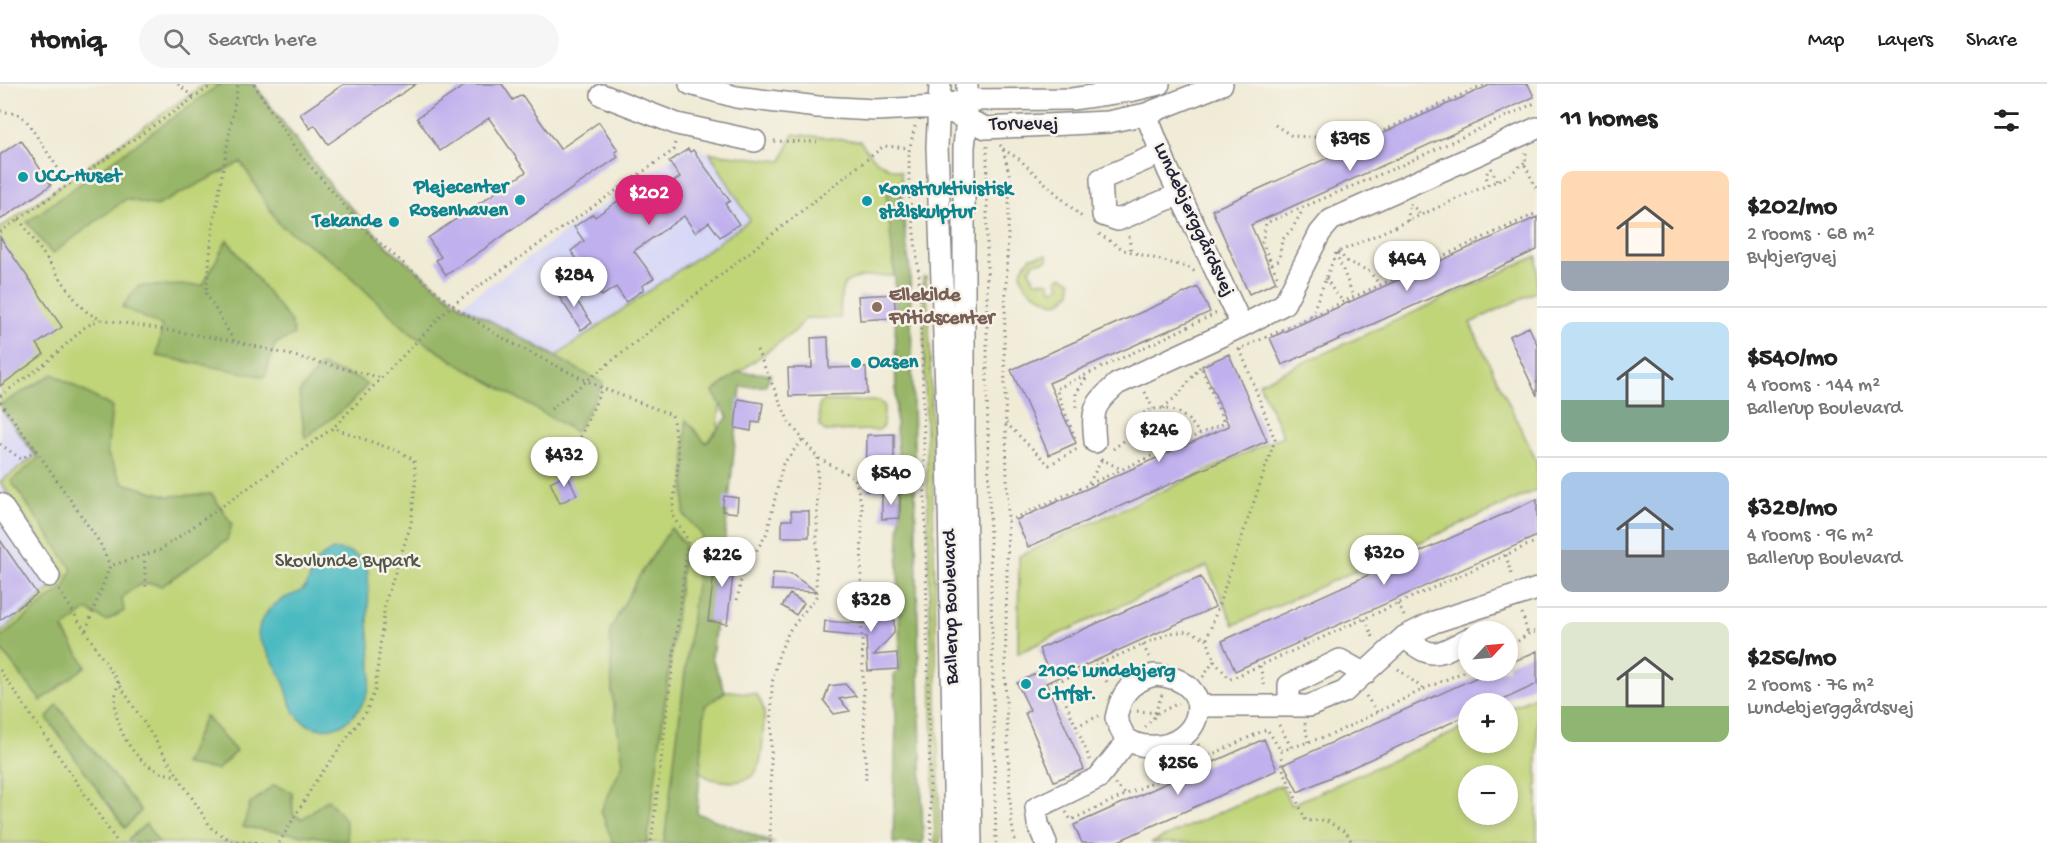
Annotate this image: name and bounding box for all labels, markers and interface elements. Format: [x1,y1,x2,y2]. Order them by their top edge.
search box [139,14,559,68]
text: Homiq [30,25,103,58]
icon: search [160,25,193,58]
text: Search here [208,28,317,54]
text: Map [1808,29,1844,54]
text: Layers [1877,29,1933,54]
text: Share [1966,29,2017,54]
icon: filters [1990,104,2023,137]
text: 11 homes [1561,105,1657,136]
street label: Torvevej [988,114,1059,137]
pin: $395 [1314,121,1386,172]
text: $395 [1330,129,1370,152]
street label: Lundebjerggårdsvej [1147,139,1240,301]
place label: UCC-Huset [35,166,123,189]
marker: UCC-Huset [16,170,30,184]
pin: $202 [613,175,685,226]
place label: Plejecenter Rosenhaven [408,177,510,223]
place label: Konstruktivistisk stålskulptur [878,179,1015,225]
text: $202 [629,183,669,206]
marker: Plejecenter Rosenhaven [513,193,527,207]
text: $202/mo [1747,193,1837,224]
marker: Konstruktivistisk stålskulptur [860,194,874,208]
icon: home [1609,195,1681,267]
place label: Tekande [310,211,383,234]
marker: Tekande [387,215,401,229]
text: 2 rooms · 68 m² [1747,224,1875,247]
pin: $464 [1371,241,1443,292]
text: Bybjergvej [1747,247,1837,270]
text: $464 [1388,249,1426,272]
pin: $284 [538,257,610,308]
text: $284 [554,265,594,288]
place label: Ellekilde Fritidscenter [888,285,996,331]
marker: Ellekilde Fritidscenter [870,300,884,314]
text: $540/mo [1747,344,1838,375]
icon: home [1609,346,1681,418]
place label: Oasen [868,352,919,375]
marker: Oasen [849,356,863,370]
text: 4 rooms · 144 m² [1747,375,1880,398]
text: Ballerup Boulevard [1747,398,1902,421]
pin: $246 [1123,412,1195,463]
text: $246 [1140,420,1178,443]
pin: $432 [528,437,600,488]
text: $432 [545,445,583,468]
pin: $540 [855,455,927,506]
text: $540 [871,463,911,486]
text: $328/mo [1747,494,1837,525]
icon: home [1609,496,1681,568]
text: 4 rooms · 96 m² [1747,525,1873,548]
street label: Ballerup Boulevard [939,527,965,686]
pin: $320 [1348,535,1420,586]
pin: $226 [686,537,758,588]
text: $320 [1364,543,1404,566]
text: $226 [703,545,741,568]
text: Ballerup Boulevard [1747,548,1902,571]
park label: Skovlunde Bypark [275,551,421,574]
pin: $328 [835,582,907,633]
text: $328 [851,590,891,613]
north arrow [1458,621,1518,681]
map controls [1458,621,1518,825]
text: $256/mo [1747,644,1836,675]
icon: home [1609,646,1681,718]
place label: 2106 Lundebjerg C trfst. [1037,661,1176,707]
text: 2 rooms · 76 m² [1747,675,1874,698]
marker: 2106 Lundebjerg C trfst. [1019,677,1033,691]
button: + [1458,693,1518,753]
text: Lundebjerggårdsvej [1747,698,1914,721]
pin: $256 [1142,745,1214,796]
text: $256 [1158,753,1198,776]
button: − [1458,765,1518,825]

